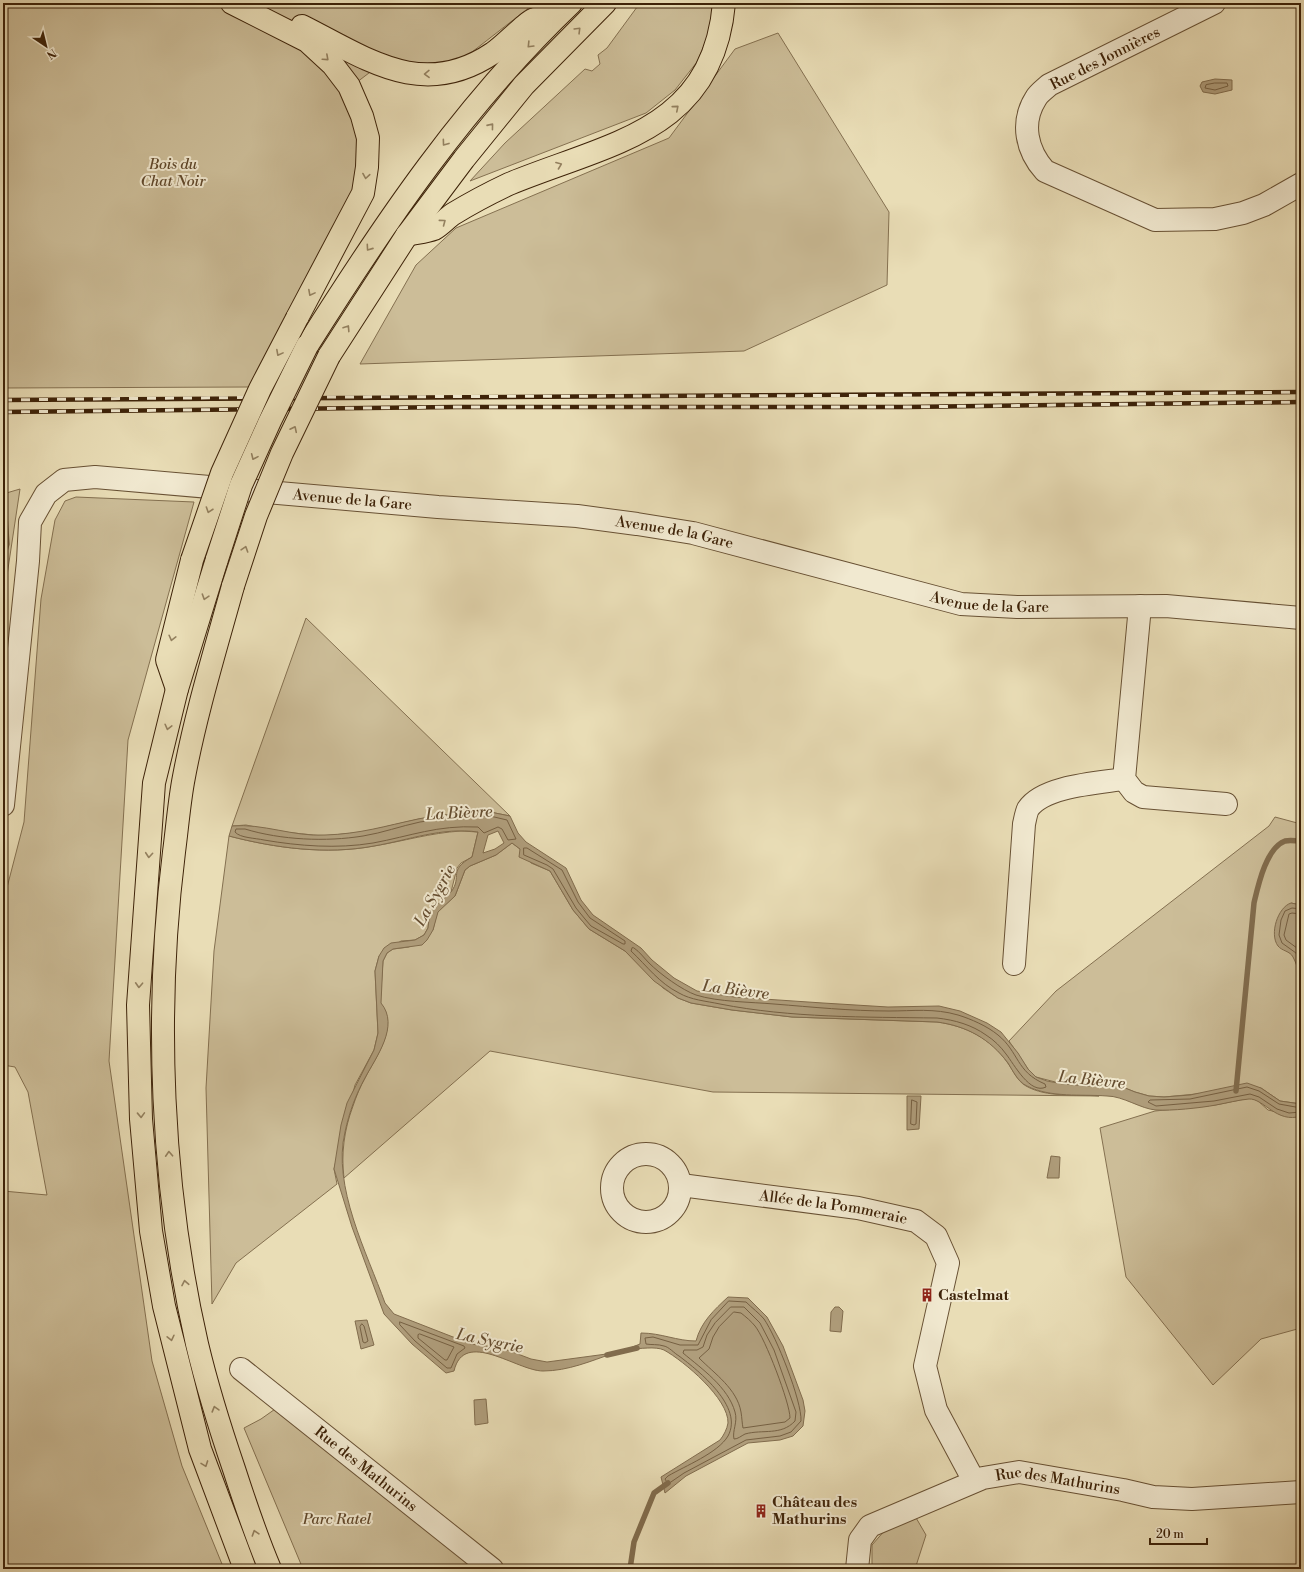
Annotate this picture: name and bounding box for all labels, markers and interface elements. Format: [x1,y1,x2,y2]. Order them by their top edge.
street label: Rue des Jonnières [1047,22,1163,94]
north arrow [26,26,66,66]
one-way arrow [573,27,581,35]
one-way arrow [527,40,534,48]
text: N [43,45,59,62]
one-way arrow [321,53,329,60]
one-way arrow [424,70,430,79]
one-way arrow [671,106,678,113]
one-way arrow [486,123,493,131]
one-way arrow [442,139,449,146]
park label: Bois du Chat Noir [140,155,206,191]
one-way arrow [556,161,563,169]
one-way arrow [362,173,371,179]
one-way arrow [439,219,446,226]
one-way arrow [367,244,374,251]
one-way arrow [308,288,316,296]
one-way arrow [343,325,350,332]
one-way arrow [276,349,284,356]
one-way arrow [289,426,297,433]
one-way arrow [250,453,258,460]
street label: Avenue de la Gare [291,485,413,515]
one-way arrow [205,506,214,513]
street label: Avenue de la Gare [613,512,735,553]
one-way arrow [241,546,249,553]
street label: Avenue de la Gare [927,587,1049,617]
one-way arrow [201,593,210,600]
one-way arrow [168,635,177,642]
one-way arrow [164,723,173,730]
water label: La Bièvre [424,801,494,825]
one-way arrow [144,852,153,858]
water label: La Sygrie [409,861,460,931]
water label: La Bièvre [700,976,771,1004]
one-way arrow [134,982,143,988]
water label: La Bièvre [1057,1066,1127,1093]
one-way arrow [137,1112,145,1118]
one-way arrow [164,1151,173,1157]
street label: Allée de la Pommeraie [757,1186,909,1229]
one-way arrow [181,1280,190,1286]
place label: Castelmat [938,1286,1009,1305]
building icon: Castelmat [919,1287,935,1303]
water label: La Sygrie [454,1324,525,1358]
one-way arrow [167,1335,175,1341]
one-way arrow [211,1406,220,1413]
street label: Rue des Mathurins [310,1422,421,1516]
one-way arrow [201,1460,209,1467]
street label: Rue des Mathurins [994,1463,1122,1499]
place label: Château des Mathurins [772,1493,857,1529]
building icon: Château des Mathurins [753,1503,769,1519]
park label: Parc Ratel [302,1510,371,1529]
scale bar [1150,1520,1207,1546]
text: 20 m [1156,1527,1184,1542]
one-way arrow [251,1530,260,1537]

